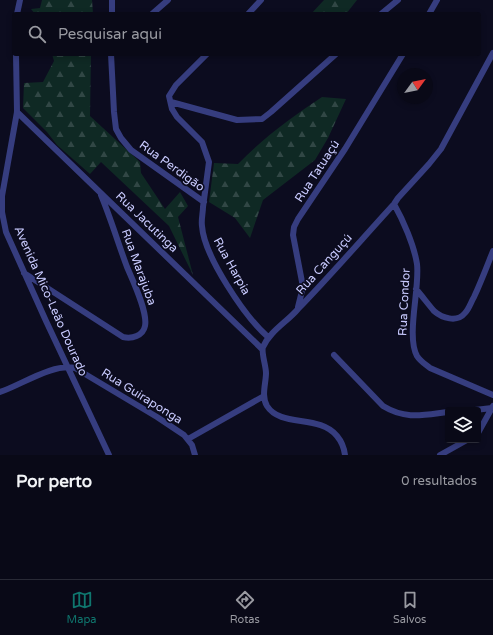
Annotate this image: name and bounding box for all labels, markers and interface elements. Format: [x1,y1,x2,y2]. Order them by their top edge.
search box [12,12,481,56]
icon: search [26,23,48,45]
text: Pesquisar aqui [58,25,162,43]
north arrow [397,68,433,104]
street label: Rua Tatuaçú [292,137,342,205]
street label: Rua Perdigão [137,138,207,194]
street label: Rua Jacutinga [113,189,181,255]
street label: Avenida Mico-Leão Dourado [12,224,90,378]
street label: Rua Marajuba [119,227,159,307]
street label: Rua Canguçú [293,231,355,297]
street label: Rua Harpia [211,235,253,297]
street label: Rua Condor [395,267,413,336]
street label: Rua Guiraponga [99,365,185,427]
map controls [445,407,481,443]
button: layers [445,407,481,443]
text: Por perto [16,471,92,492]
text: 0 resultados [401,473,477,489]
tab: Mapa [67,589,97,626]
tab: Rotas [230,589,260,626]
tab: Salvos [393,589,426,626]

